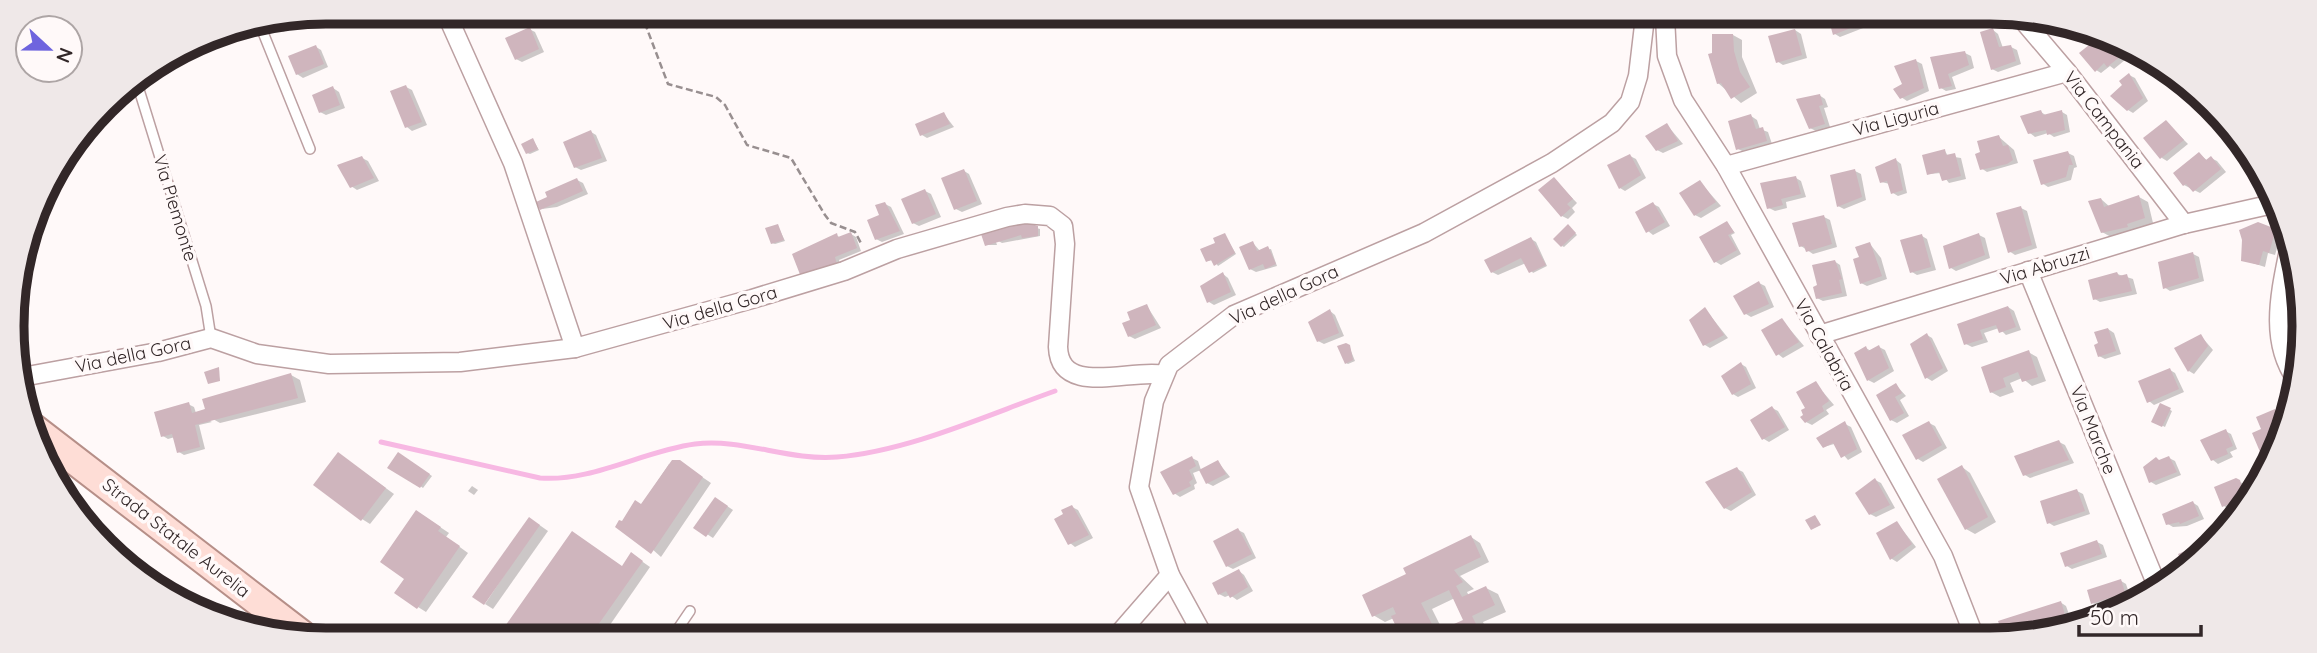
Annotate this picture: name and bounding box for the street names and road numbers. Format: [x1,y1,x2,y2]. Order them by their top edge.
street label: Via Campania [2059,66,2150,173]
street label: Via Liguria [1850,96,1941,141]
street label: Via Piemonte [148,152,203,264]
street label: Via Abruzzi [1997,241,2092,290]
street label: Via della Gora [1226,259,1342,330]
street label: Via della Gora [660,280,780,335]
street label: Via Calabria [1790,295,1859,395]
street label: Via della Gora [73,331,193,378]
street label: Via Marche [2065,382,2122,478]
street label: Strada Statale Aurelia [98,473,255,602]

